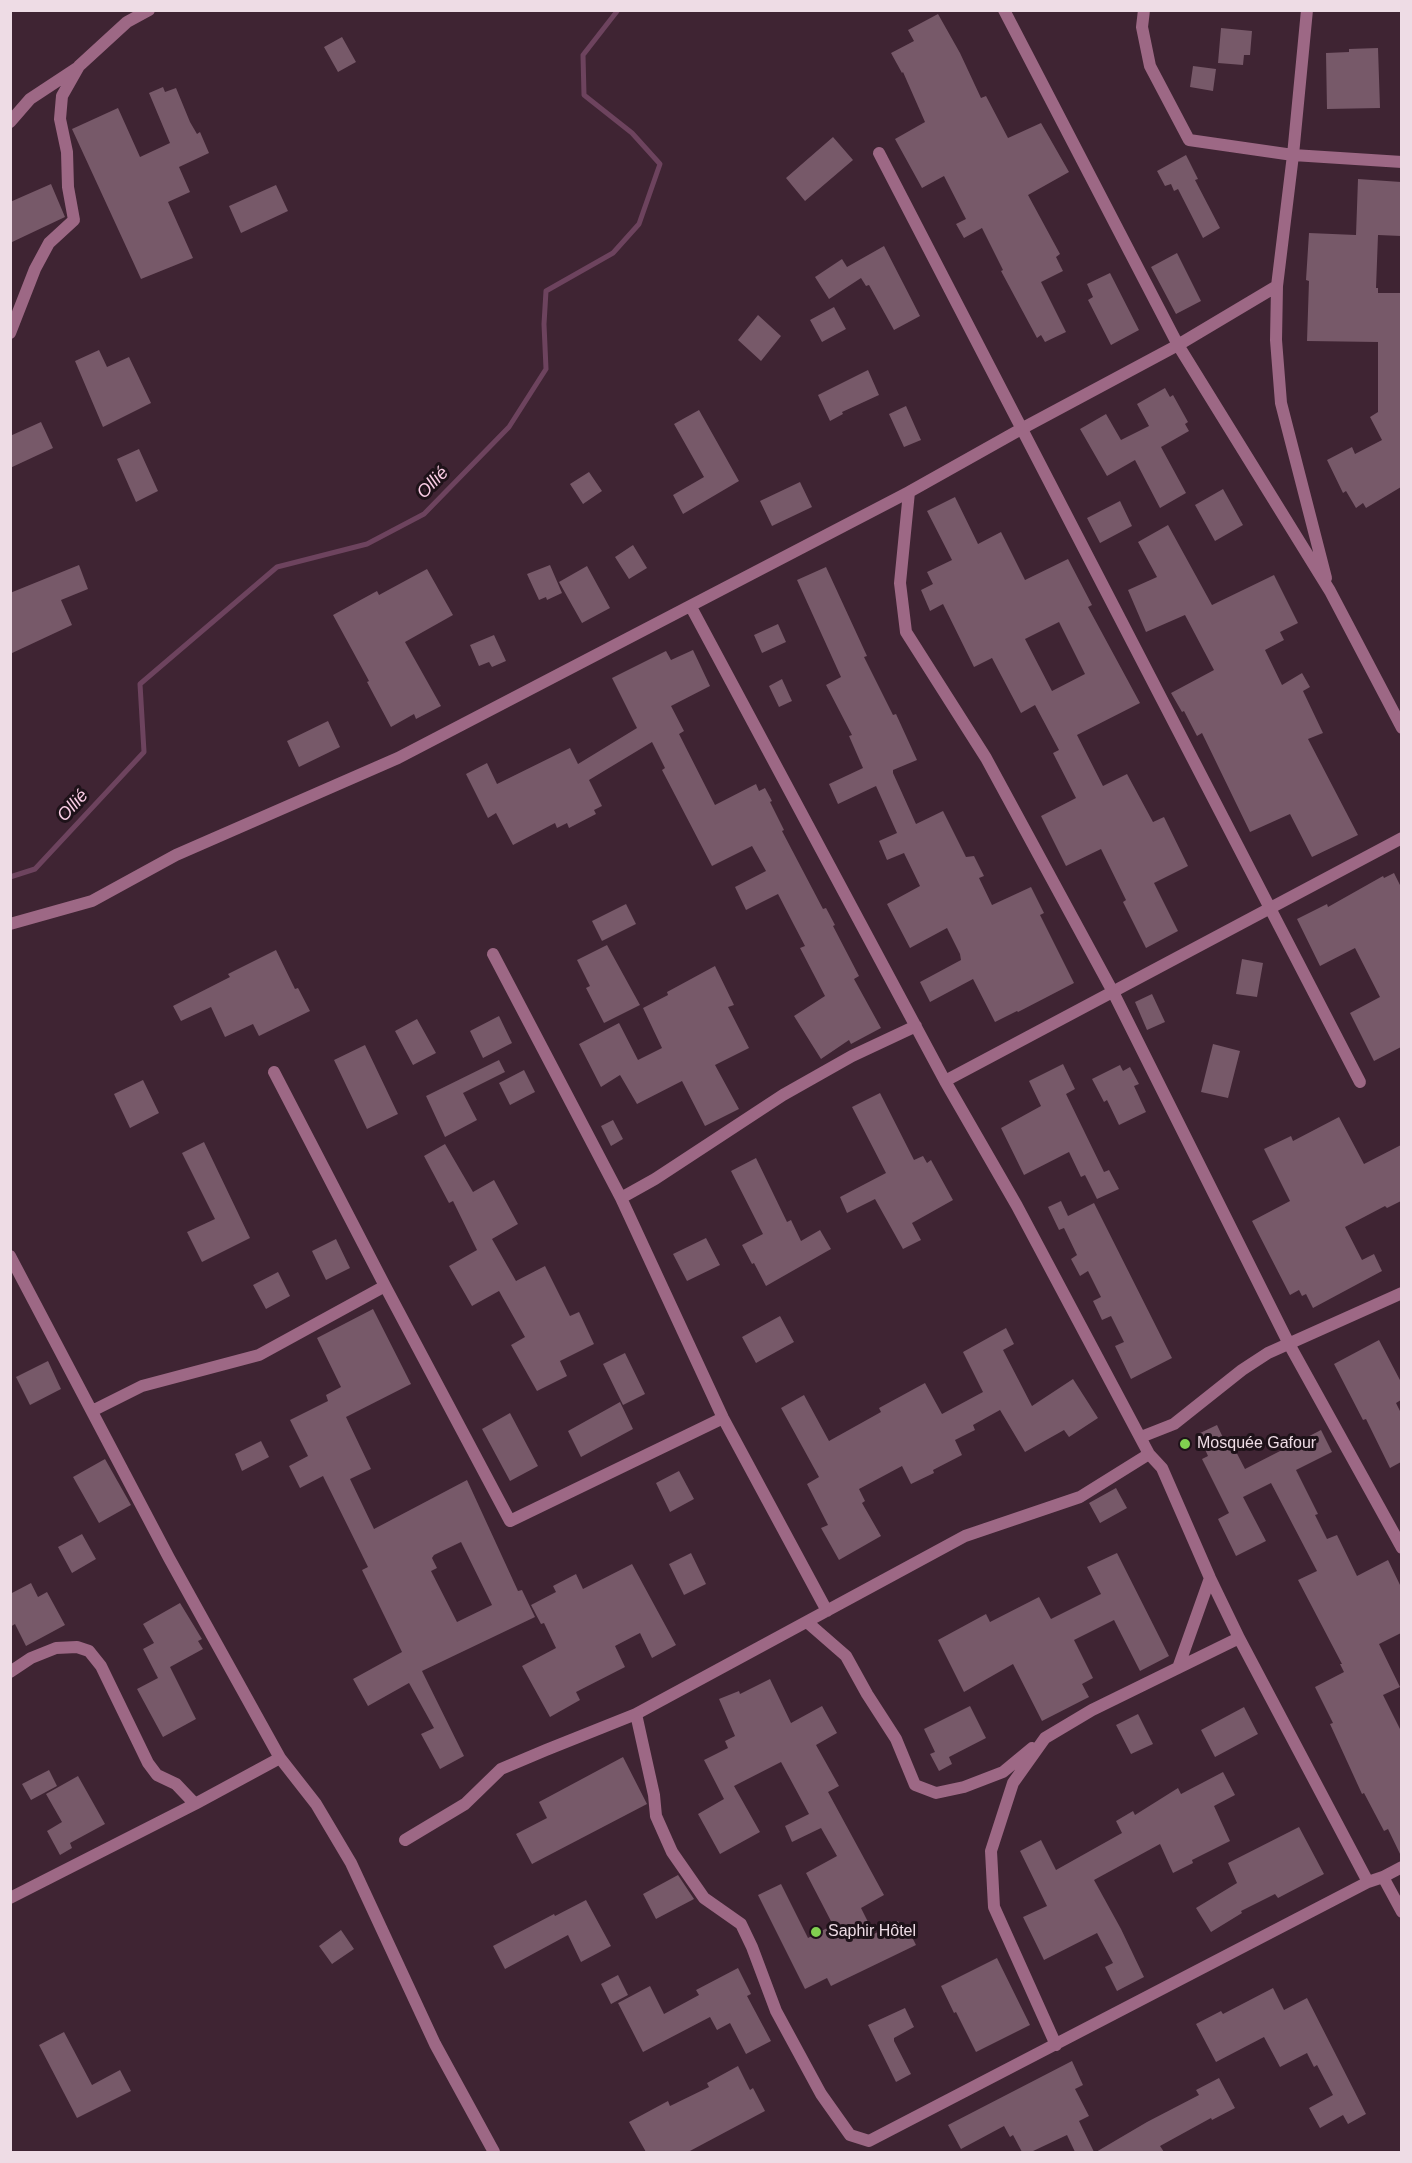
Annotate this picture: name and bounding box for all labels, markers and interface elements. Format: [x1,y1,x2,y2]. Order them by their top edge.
water label: Ollié [413,463,453,503]
water label: Ollié [53,785,93,827]
place label: Mosquée Gafour [1197,1434,1316,1454]
marker: Mosquée Gafour [1178,1437,1192,1451]
place label: Saphir Hôtel [828,1922,916,1942]
marker: Saphir Hôtel [809,1925,823,1939]

